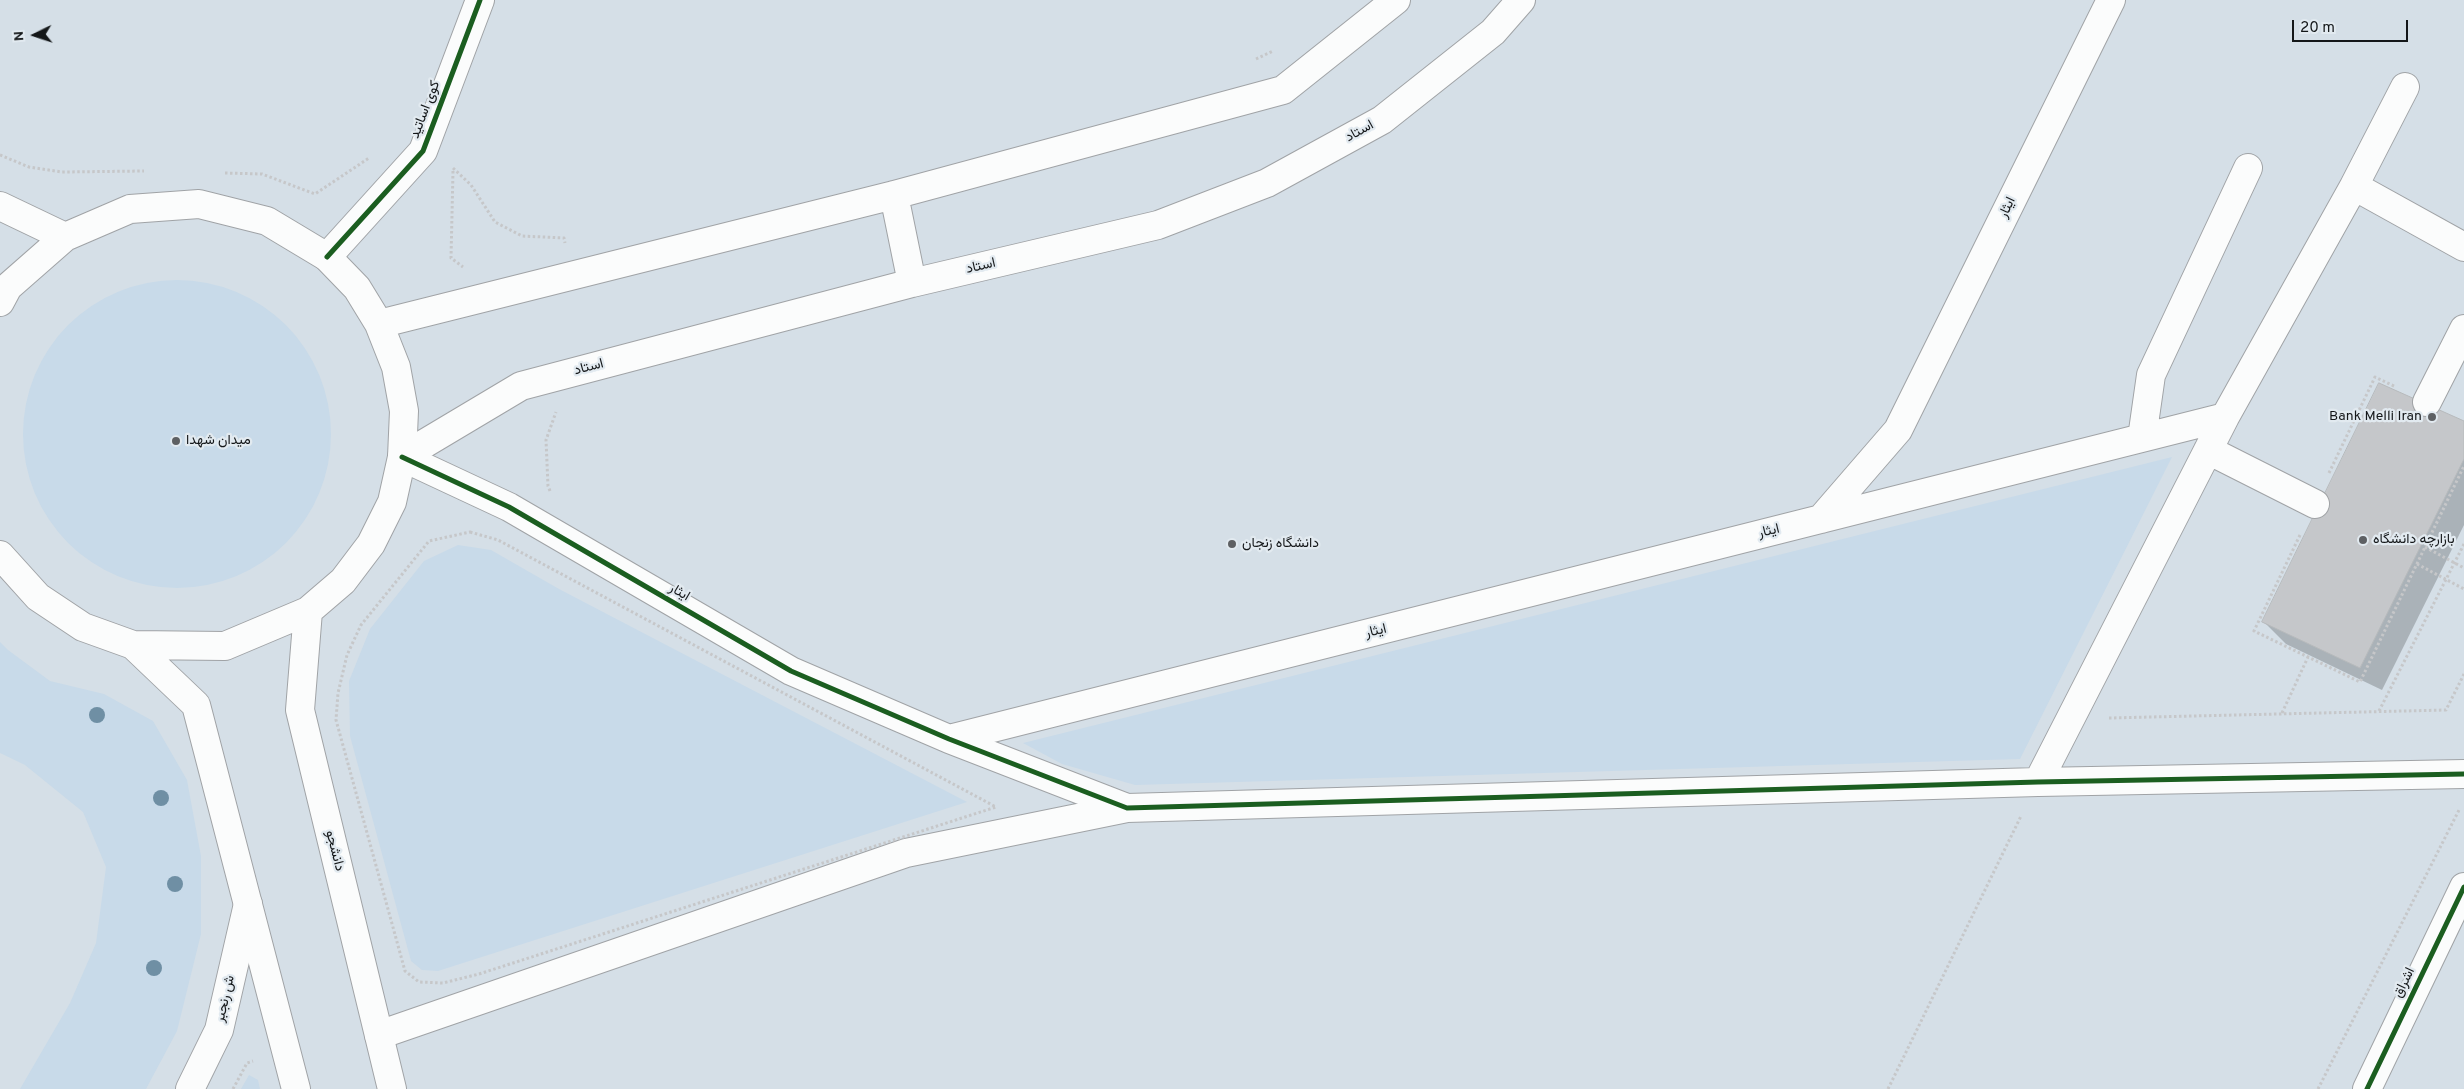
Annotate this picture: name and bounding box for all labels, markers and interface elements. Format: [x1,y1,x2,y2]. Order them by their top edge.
north arrow [10,10,60,60]
scale bar [2294,10,2410,42]
text: 20 m [2300,19,2335,38]
text: N [11,30,28,42]
street label: کوی اساتید [407,79,445,141]
street label: استاد [1343,117,1377,147]
street label: ایثار [1996,195,2020,221]
street label: استاد [964,255,998,279]
street label: استاد [572,356,606,380]
place label: Bank Melli Iran [2329,409,2422,425]
marker: Bank Melli Iran [2426,411,2438,423]
place label: میدان شهدا [186,433,251,449]
marker: میدان شهدا [170,435,182,447]
street label: ایثار [1757,521,1781,543]
place label: بازارچه دانشگاه [2373,532,2455,548]
marker: بازارچه دانشگاه [2357,534,2369,546]
place label: دانشگاه زنجان [1242,536,1319,552]
marker: دانشگاه زنجان [1226,538,1238,550]
street label: ایثار [666,580,692,606]
street label: ایثار [1364,621,1388,643]
street label: دانشجو [321,829,347,873]
street label: اشراق [2391,965,2419,1001]
street label: ش رنجبر [212,974,240,1024]

